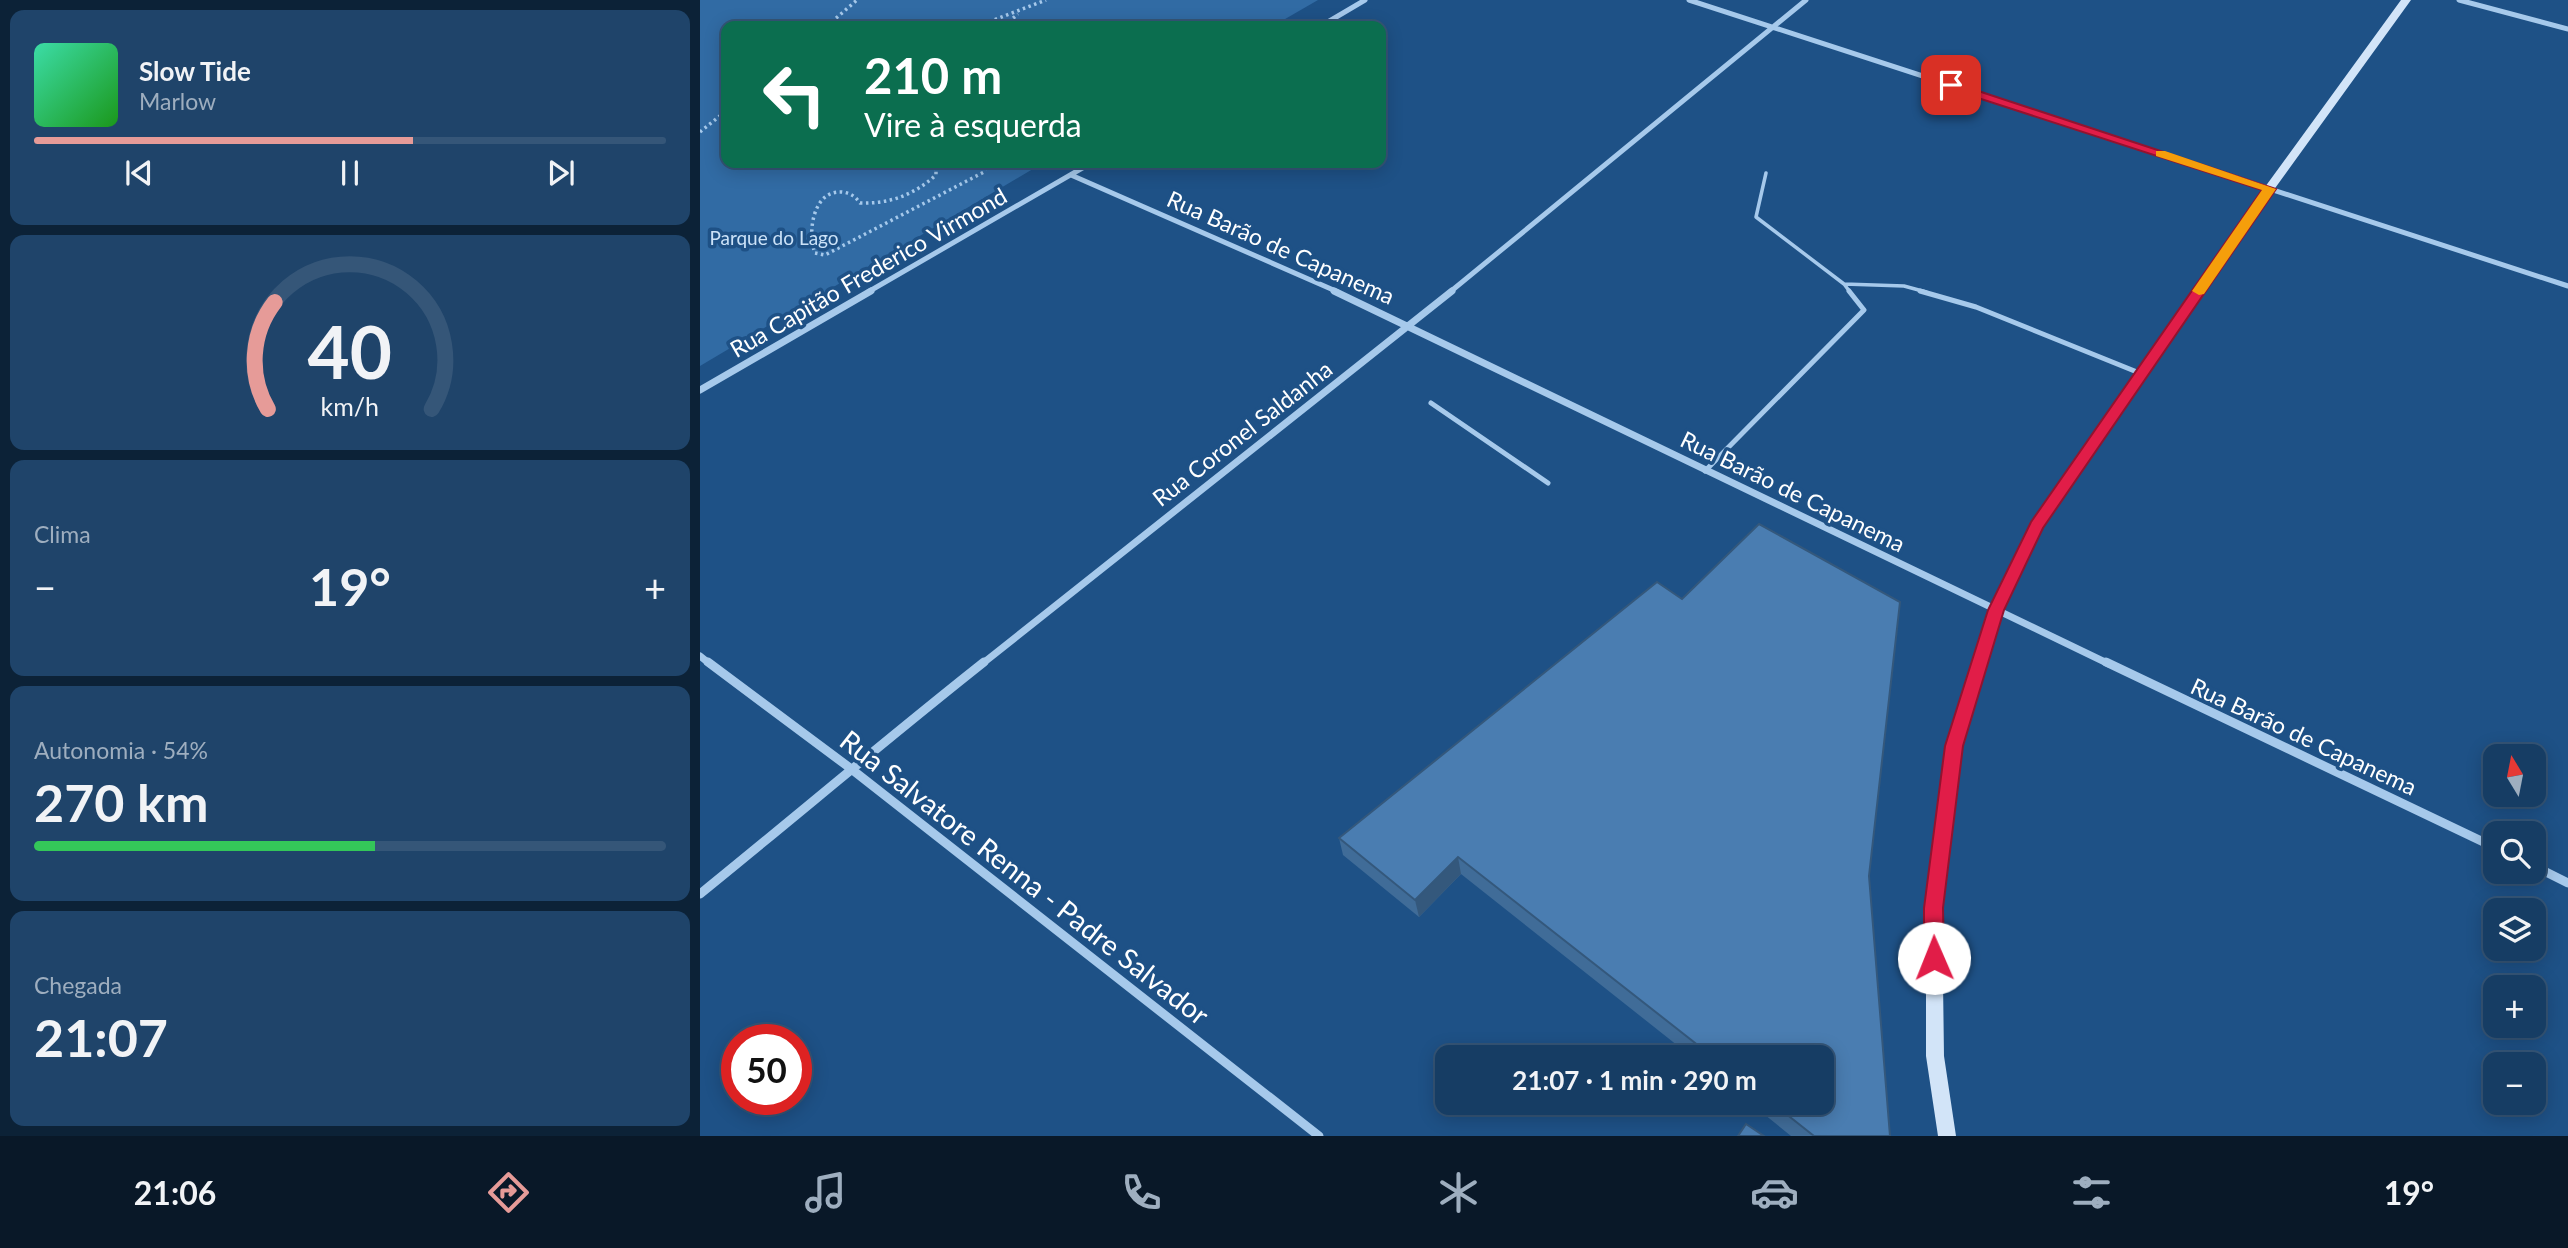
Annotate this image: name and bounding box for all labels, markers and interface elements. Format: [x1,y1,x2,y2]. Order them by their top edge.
text: 210 m [864,46,1002,104]
icon: left [749,49,840,140]
text: Slow Tide [139,55,251,87]
pin [1921,55,1981,115]
icon: arrive [1932,66,1970,104]
text: Marlow [139,87,216,115]
text: Vire à esquerda [864,105,1082,144]
icon: previous [120,154,158,192]
icon: pause [331,154,369,192]
icon: next [542,154,580,192]
street label: Rua Capitão Frederico Virmond [725,181,1011,363]
street label: Rua Barão de Capanema [1163,184,1399,310]
park label: Parque do Lago [709,226,839,249]
text: 40 [308,307,392,395]
street label: Rua Coronel Saldanha [1147,354,1337,512]
text: km/h [321,391,379,421]
street label: Rua Barão de Capanema [1676,424,1910,558]
text: Clima [34,520,91,548]
text: 19° [309,555,391,617]
text: − [34,564,56,610]
text: + [644,564,666,610]
street label: Rua Barão de Capanema [2187,671,2421,801]
street label: Rua Salvatore Renna - Padre Salvador [834,722,1216,1032]
text: Autonomia · 54% [34,736,208,764]
north arrow [2483,744,2546,807]
map controls [2483,744,2546,1115]
text: 270 km [34,771,208,833]
button: search [2483,821,2546,884]
button: layers [2483,898,2546,961]
position arrow [1897,921,1971,995]
text: Chegada [34,971,122,999]
button: + [2483,975,2546,1038]
text: 21:07 [34,1006,168,1068]
speed limit sign: 50 [721,1024,812,1115]
button: − [2483,1052,2546,1115]
text: 21:07 · 1 min · 290 m [1512,1064,1757,1096]
icon: directions [484,1168,533,1217]
icon: music [801,1168,850,1217]
icon: phone [1117,1168,1166,1217]
icon: climate [1434,1168,1483,1217]
icon: car [1750,1168,1799,1217]
icon: filters [2067,1168,2116,1217]
text: 21:06 [134,1173,216,1212]
text: 19° [2384,1173,2434,1212]

